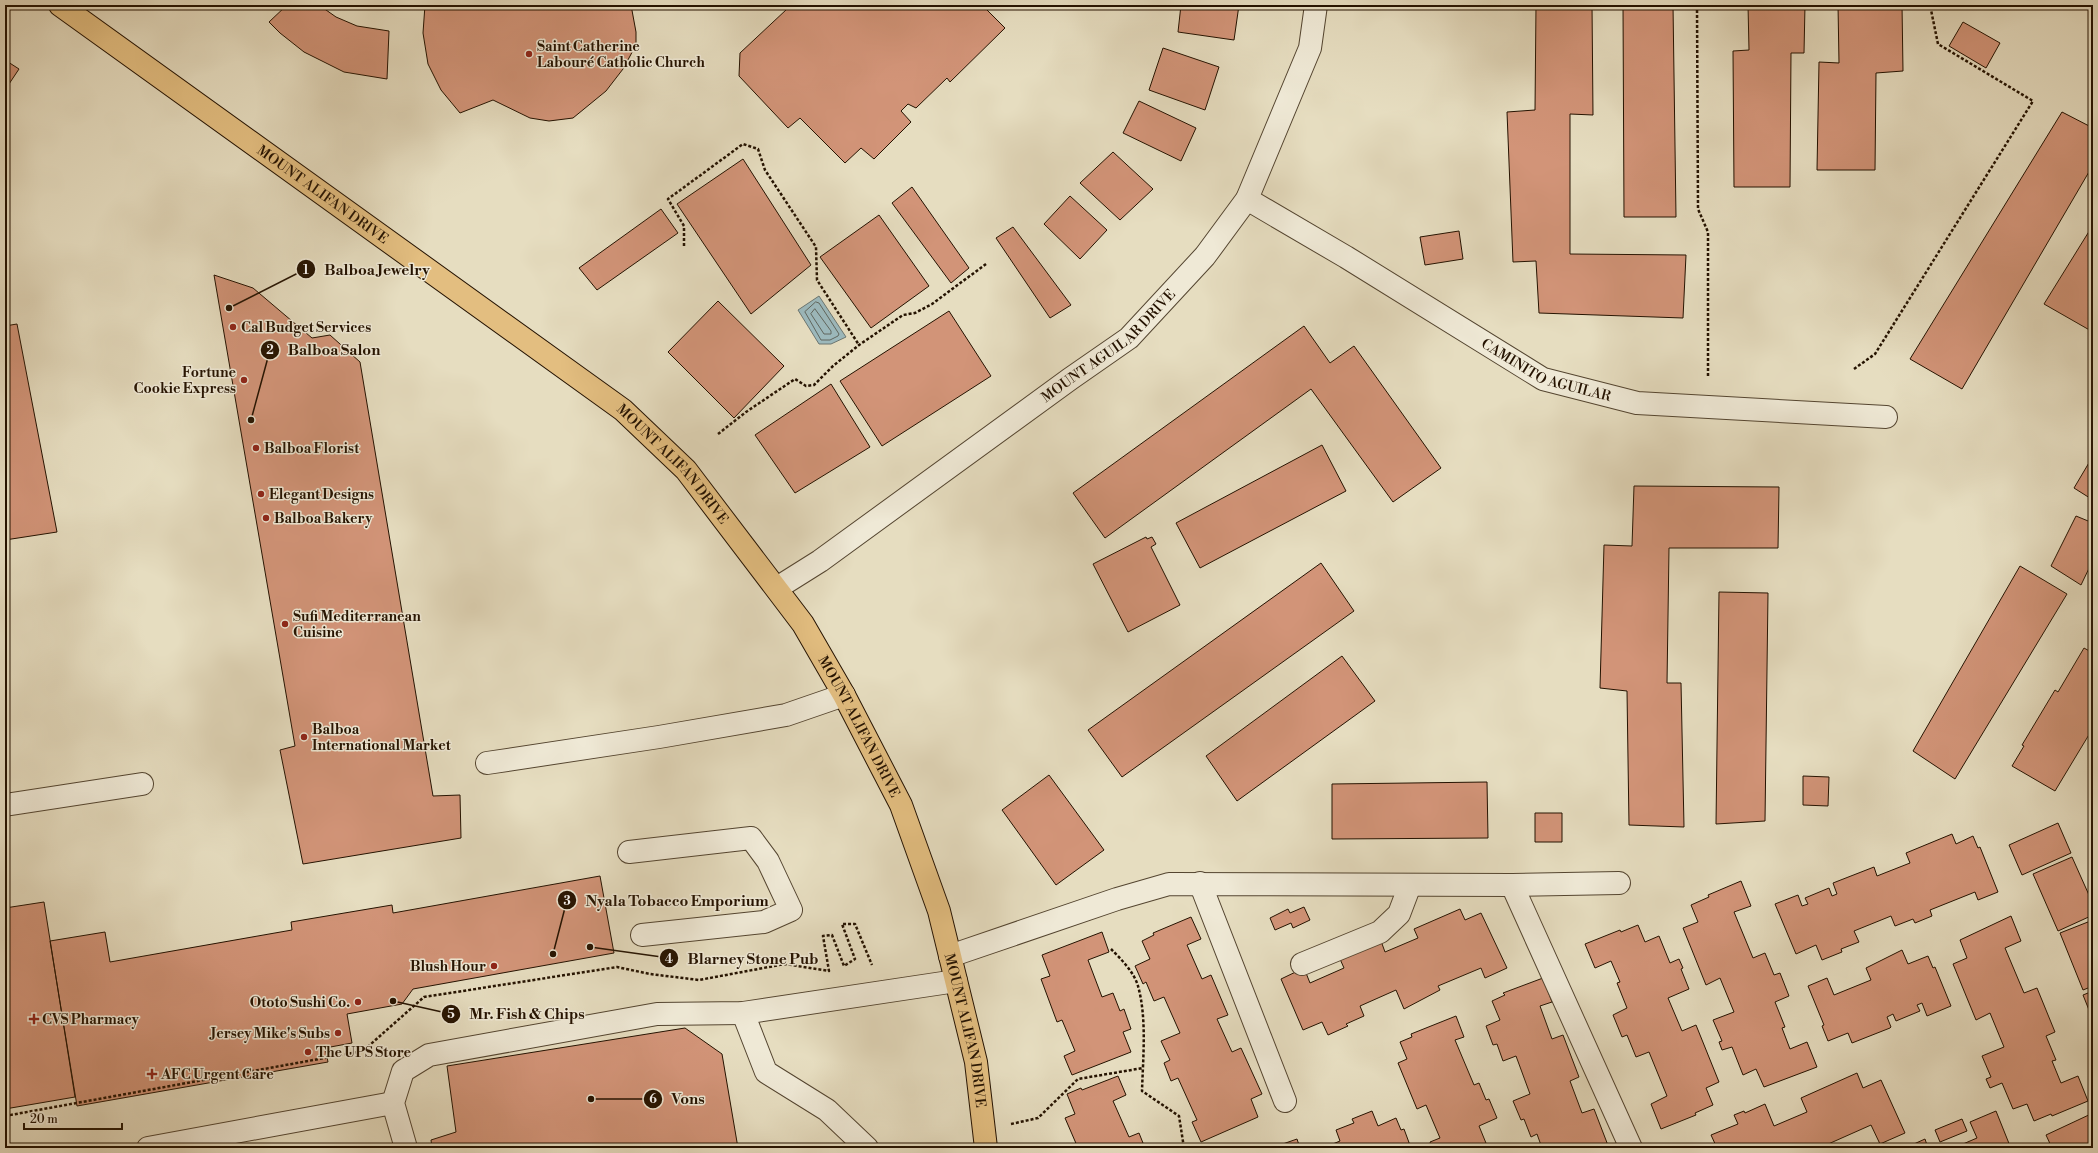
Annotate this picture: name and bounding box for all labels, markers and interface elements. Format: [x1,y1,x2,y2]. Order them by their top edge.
place label: Saint Catherine Labouré Catholic Church [537,38,705,72]
marker: Saint Catherine Labouré Catholic Church [524,49,534,59]
street label: MOUNT ALIFAN DRIVE [253,142,392,248]
callout: Balboa Jewelry [296,256,437,283]
text: Balboa Jewelry [324,261,430,280]
text: 1 [303,263,309,278]
street label: MOUNT AGUILAR DRIVE [1038,286,1180,407]
place label: Cal Budget Services [241,319,371,337]
marker: Cal Budget Services [228,322,238,332]
street label: CAMINITO AGUILAR [1478,335,1613,406]
callout: Balboa Salon [260,336,388,363]
text: Balboa Salon [288,341,381,360]
text: 2 [266,343,274,358]
place label: Fortune Cookie Express [133,364,236,398]
marker: Fortune Cookie Express [239,375,249,385]
street label: MOUNT ALIFAN DRIVE [612,401,732,528]
place label: Balboa Florist [264,440,360,458]
marker: Balboa Florist [251,443,261,453]
place label: Elegant Designs [269,486,374,504]
marker: Elegant Designs [256,489,266,499]
place label: Balboa Bakery [274,510,373,528]
marker: Balboa Bakery [261,513,271,523]
place label: Sufi Mediterranean Cuisine [293,608,421,642]
marker: Sufi Mediterranean Cuisine [280,619,290,629]
street label: MOUNT ALIFAN DRIVE [813,653,903,801]
place label: Balboa International Market [312,721,452,755]
marker: Balboa International Market [299,732,309,742]
callout: Nyala Tobacco Emporium [557,887,776,914]
text: Nyala Tobacco Emporium [585,892,769,911]
text: 3 [563,894,571,909]
callout: Blarney Stone Pub [659,945,826,972]
text: Blarney Stone Pub [687,950,819,969]
text: 4 [665,952,673,967]
street label: MOUNT ALIFAN DRIVE [940,952,989,1109]
place label: Blush Hour [410,958,486,976]
marker: Blush Hour [489,961,499,971]
place label: Ototo Sushi Co. [250,994,350,1012]
marker: Ototo Sushi Co. [353,997,363,1007]
callout: Mr. Fish & Chips [441,1001,593,1028]
text: Mr. Fish & Chips [469,1005,585,1024]
text: 5 [447,1007,455,1022]
place label: CVS Pharmacy [42,1011,140,1029]
marker: CVS Pharmacy [29,1014,39,1024]
place label: Jersey Mike's Subs [209,1025,330,1043]
marker: Jersey Mike's Subs [333,1028,343,1038]
place label: The UPS Store [316,1044,412,1062]
marker: The UPS Store [303,1047,313,1057]
place label: AFC Urgent Care [160,1066,274,1084]
marker: AFC Urgent Care [146,1068,158,1080]
callout: Vons [643,1085,713,1112]
text: Vons [670,1090,705,1109]
text: 6 [649,1092,657,1107]
scale bar [24,1105,122,1131]
text: 20 m [30,1112,58,1127]

